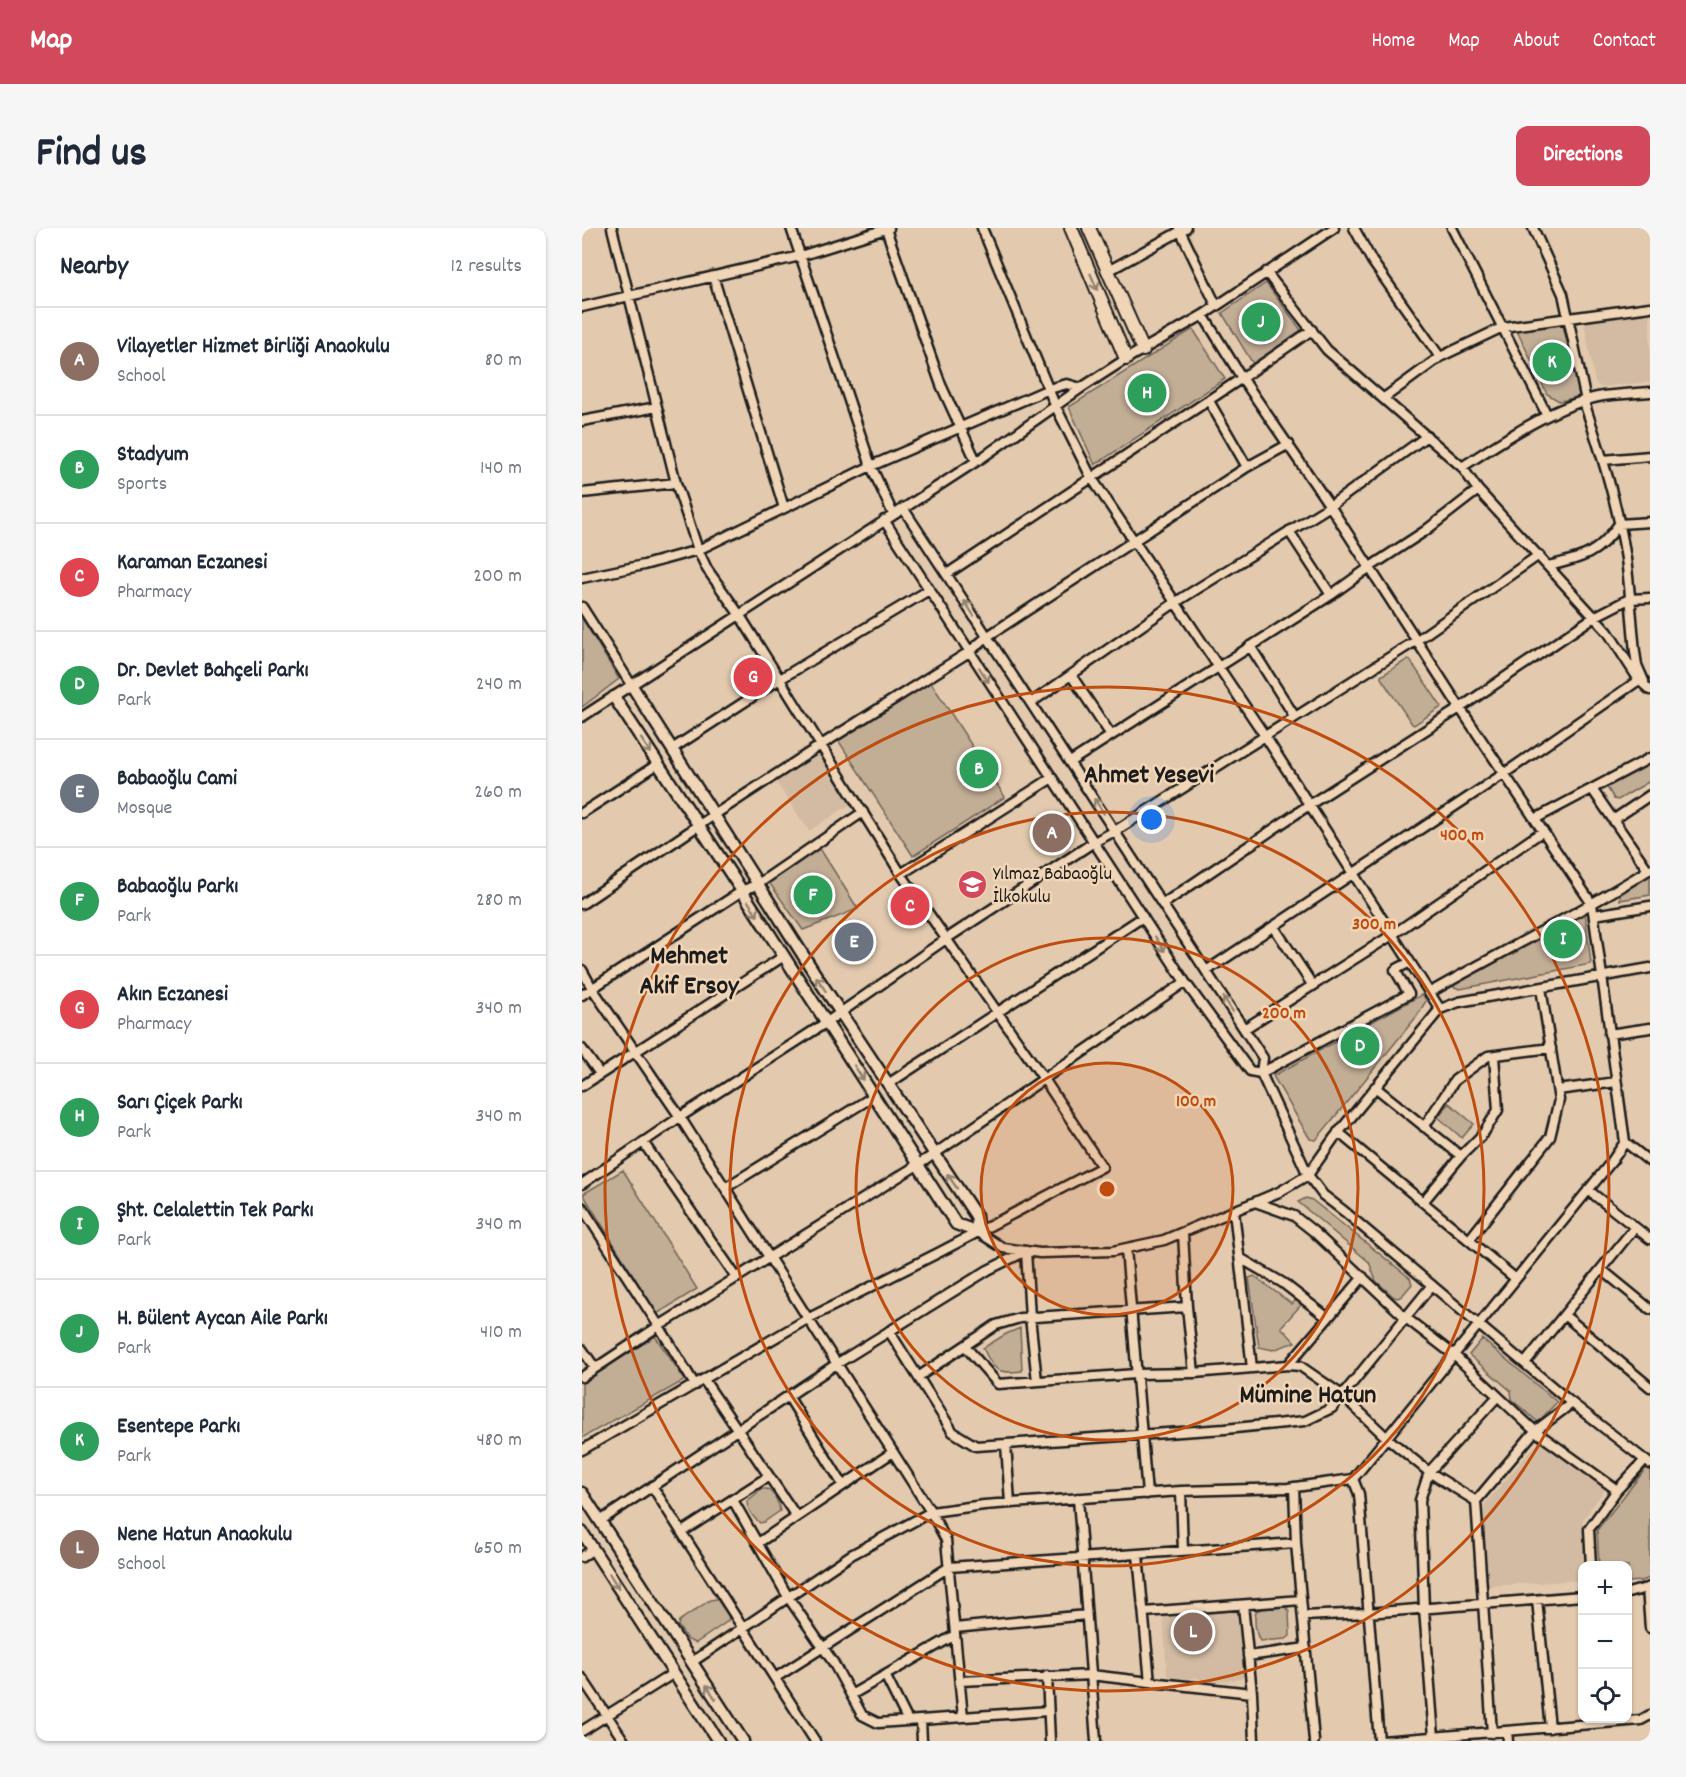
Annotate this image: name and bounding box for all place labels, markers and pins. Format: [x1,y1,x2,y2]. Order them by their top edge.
pin: J [1242,300,1280,344]
pin: K [1532,340,1572,384]
pin: H [1128,370,1166,416]
pin: G [734,654,772,700]
pin: B [960,746,998,792]
pin: A [1032,810,1072,856]
place label: Yılmaz Babaoğlu İlkokulu [993,861,1112,912]
school or university icon: Yılmaz Babaoğlu İlkokulu [956,868,988,900]
pin: F [794,872,832,918]
pin: C [890,884,930,928]
pin: I [1544,916,1582,962]
pin: E [834,920,874,964]
pin: D [1340,1024,1380,1068]
centre of rings [1097,1179,1117,1199]
pin: L [1174,1610,1212,1654]

